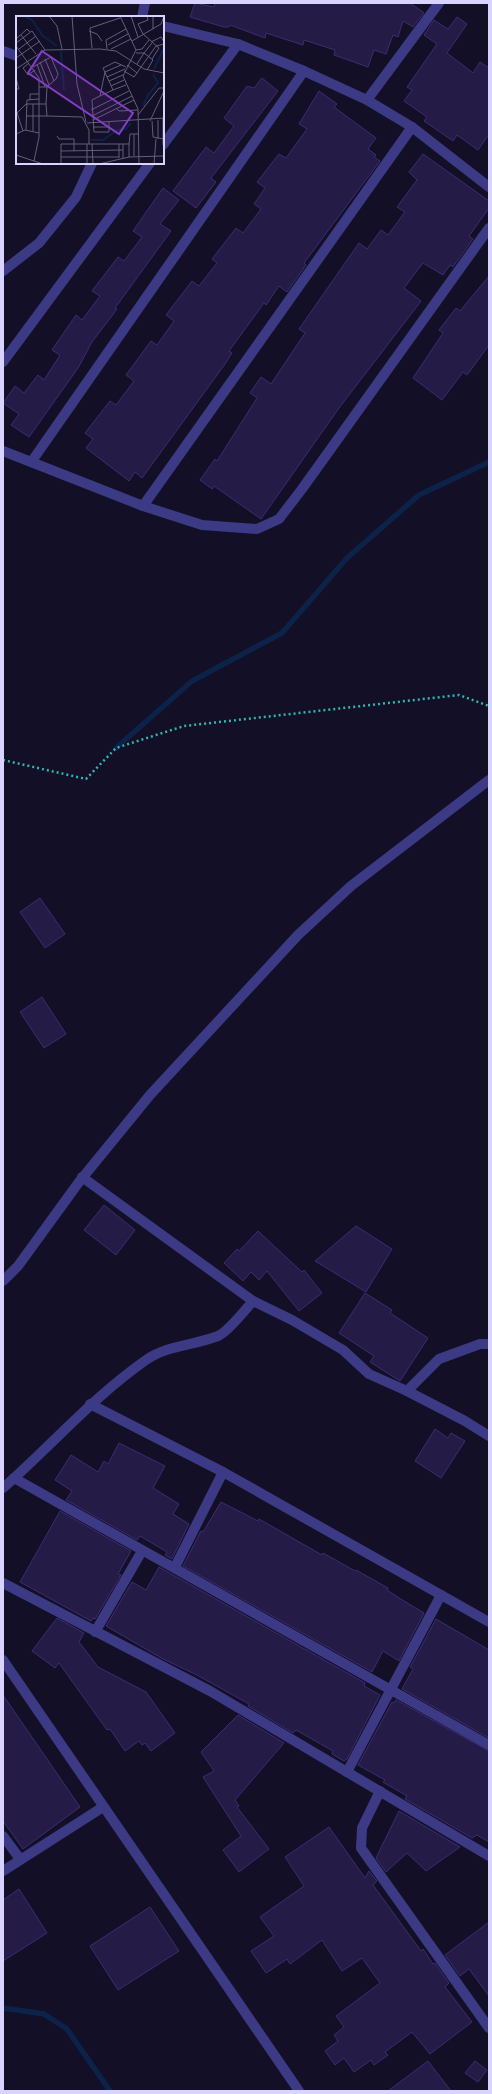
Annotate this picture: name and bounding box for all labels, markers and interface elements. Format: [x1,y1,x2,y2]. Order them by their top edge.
inset map [16,16,164,164]

